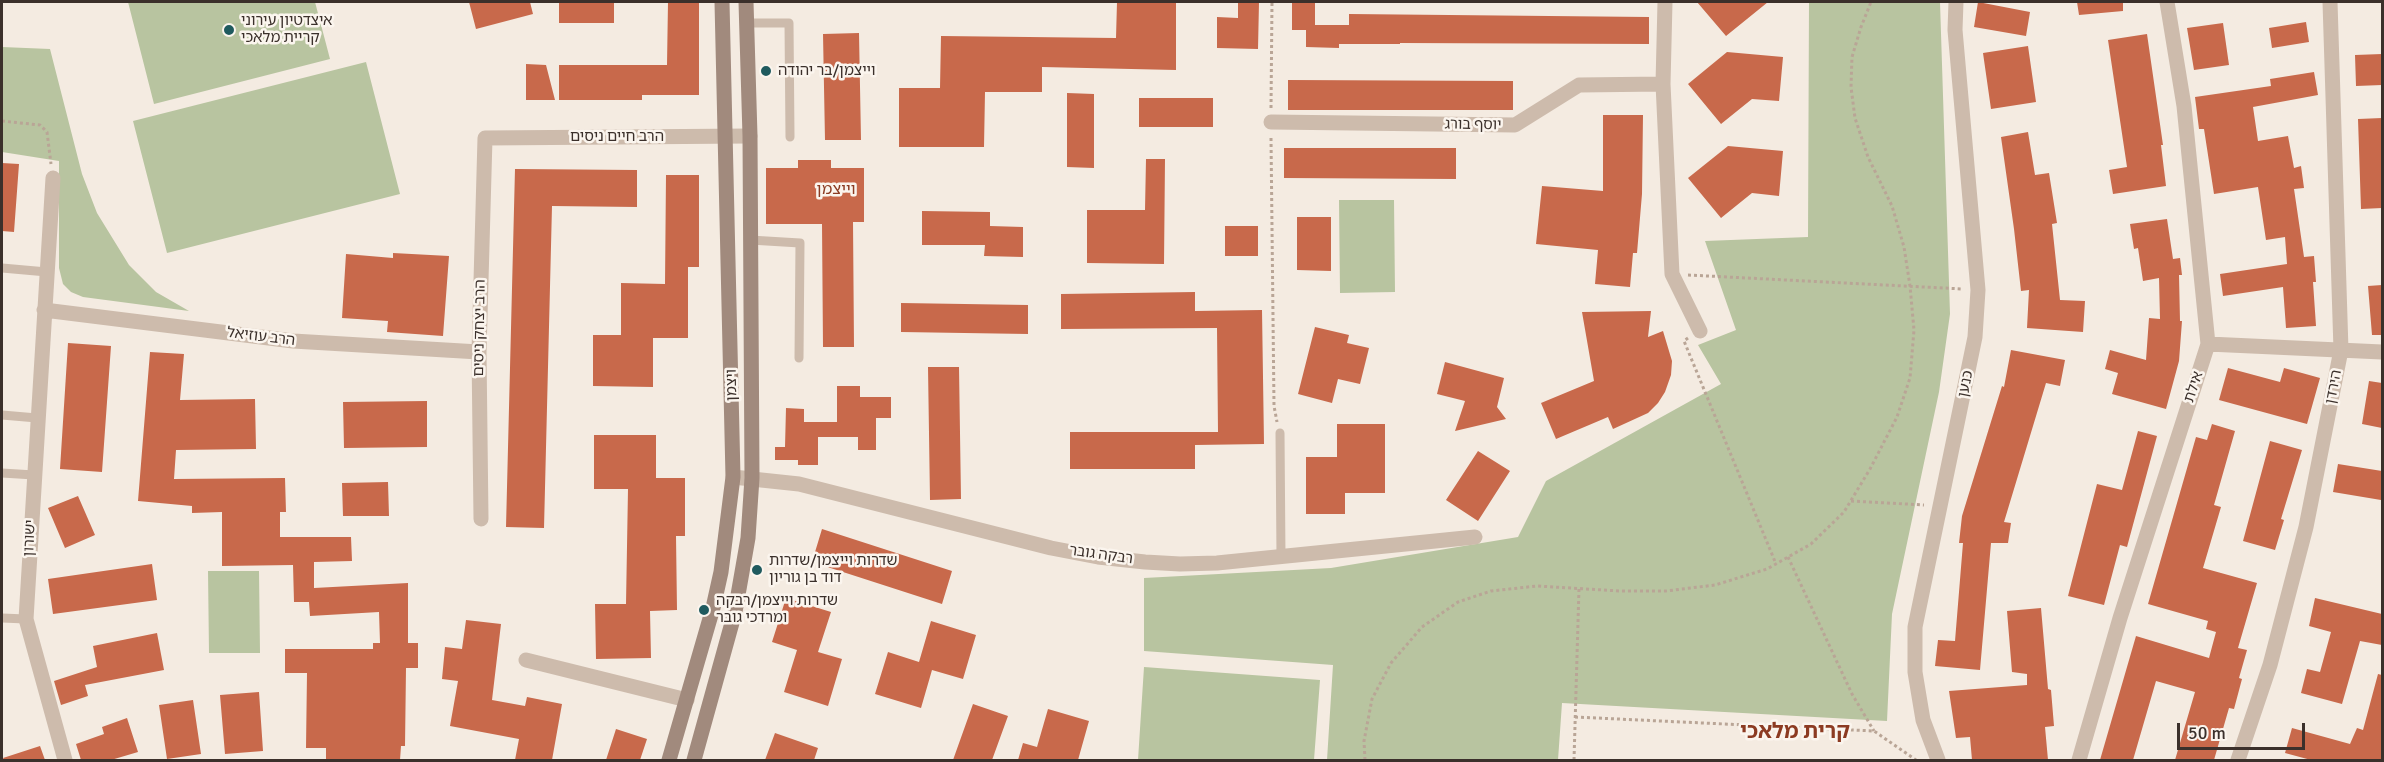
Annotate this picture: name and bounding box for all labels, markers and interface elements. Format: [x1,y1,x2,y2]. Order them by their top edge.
place label: איצדטיון עירוני קריית מלאכי [241,12,332,47]
marker: איצדטיון עירוני קריית מלאכי [222,23,236,37]
place label: וייצמן/בר יהודה [778,62,875,80]
marker: וייצמן/בר יהודה [759,64,773,78]
street label: יוסף בורג [1444,116,1502,134]
street label: הרב חיים ניסים [570,128,664,146]
district label: וייצמן [817,180,855,200]
street label: הרב יצחק ניסים [470,279,490,377]
street label: הרב עוזיאל [226,324,296,350]
street label: הירדן [2322,368,2346,406]
street label: ויצמן [723,369,741,401]
street label: כנען [1955,369,1977,399]
street label: אילת [2181,369,2207,405]
street label: ישורון [20,519,40,557]
street label: רבקה גובר [1068,542,1134,568]
place label: שדרות וייצמן/שדרות דוד בן גוריון [769,552,898,587]
marker: שדרות וייצמן/שדרות דוד בן גוריון [750,563,764,577]
place label: שדרות וייצמן/רבקה ומרדכי גובר [716,592,838,627]
marker: שדרות וייצמן/רבקה ומרדכי גובר [697,603,711,617]
scale bar [2180,711,2308,749]
district label: קרית מלאכי [1740,719,1850,745]
text: 50 m [2188,722,2226,744]

